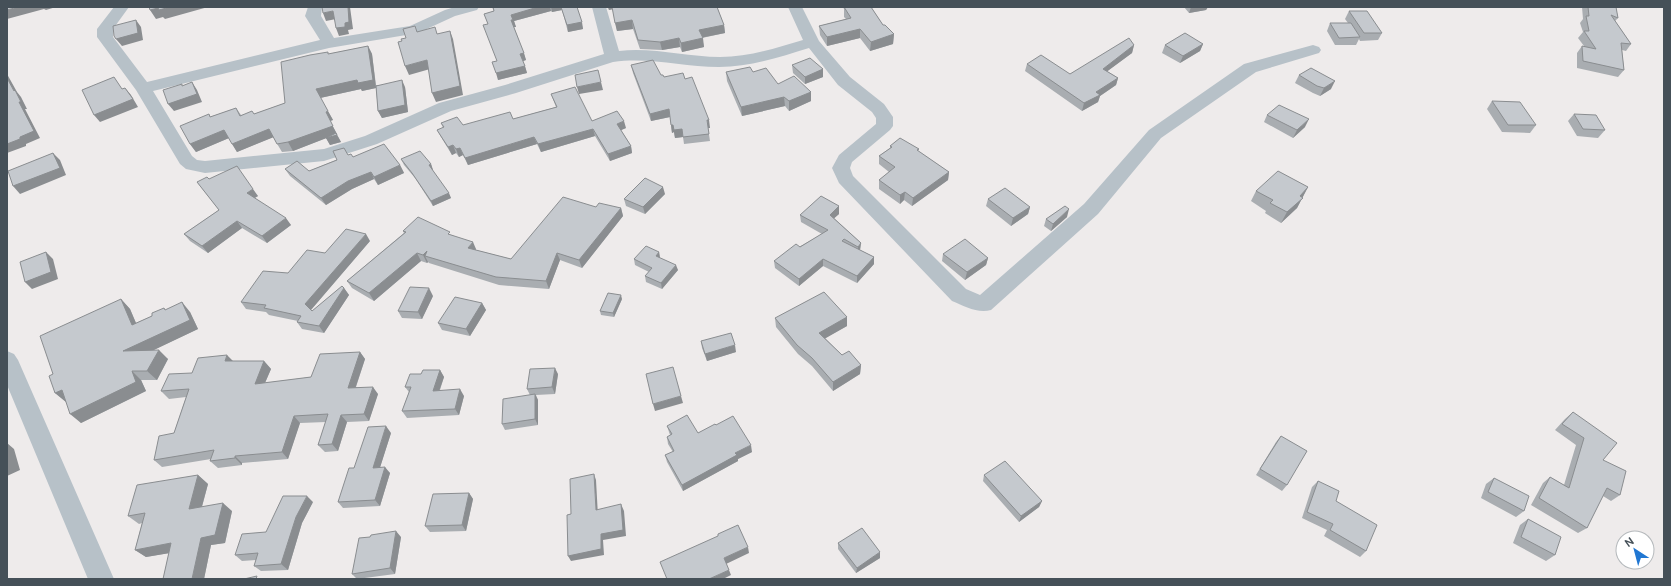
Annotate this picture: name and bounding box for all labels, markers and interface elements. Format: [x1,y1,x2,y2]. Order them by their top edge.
north arrow [1615,530,1655,570]
text: N [1622,534,1636,550]

